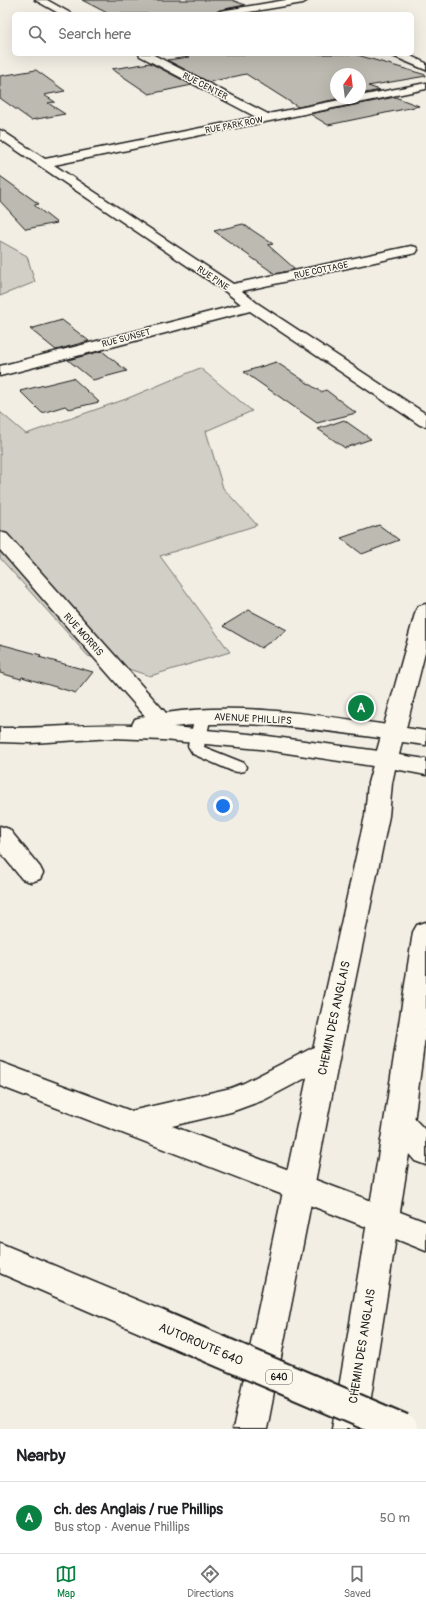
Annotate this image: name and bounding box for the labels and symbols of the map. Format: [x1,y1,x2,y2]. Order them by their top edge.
north arrow [330,68,366,104]
street label: RUE CENTER [180,70,229,103]
street label: RUE PARK ROW [204,114,264,137]
street label: RUE COTTAGE [293,259,349,282]
street label: RUE PINE [195,264,231,293]
street label: RUE SUNSET [101,327,152,350]
street label: RUE MORRIS [61,611,106,659]
pin: A [348,693,374,723]
street label: AVENUE PHILLIPS [214,711,292,727]
your location [213,796,233,816]
street label: CHEMIN DES ANGLAIS [315,960,354,1076]
street label: CHEMIN DES ANGLAIS [346,1288,379,1405]
street label: AUTOROUTE 640 [156,1320,245,1369]
road number: 640 [266,1370,292,1384]

